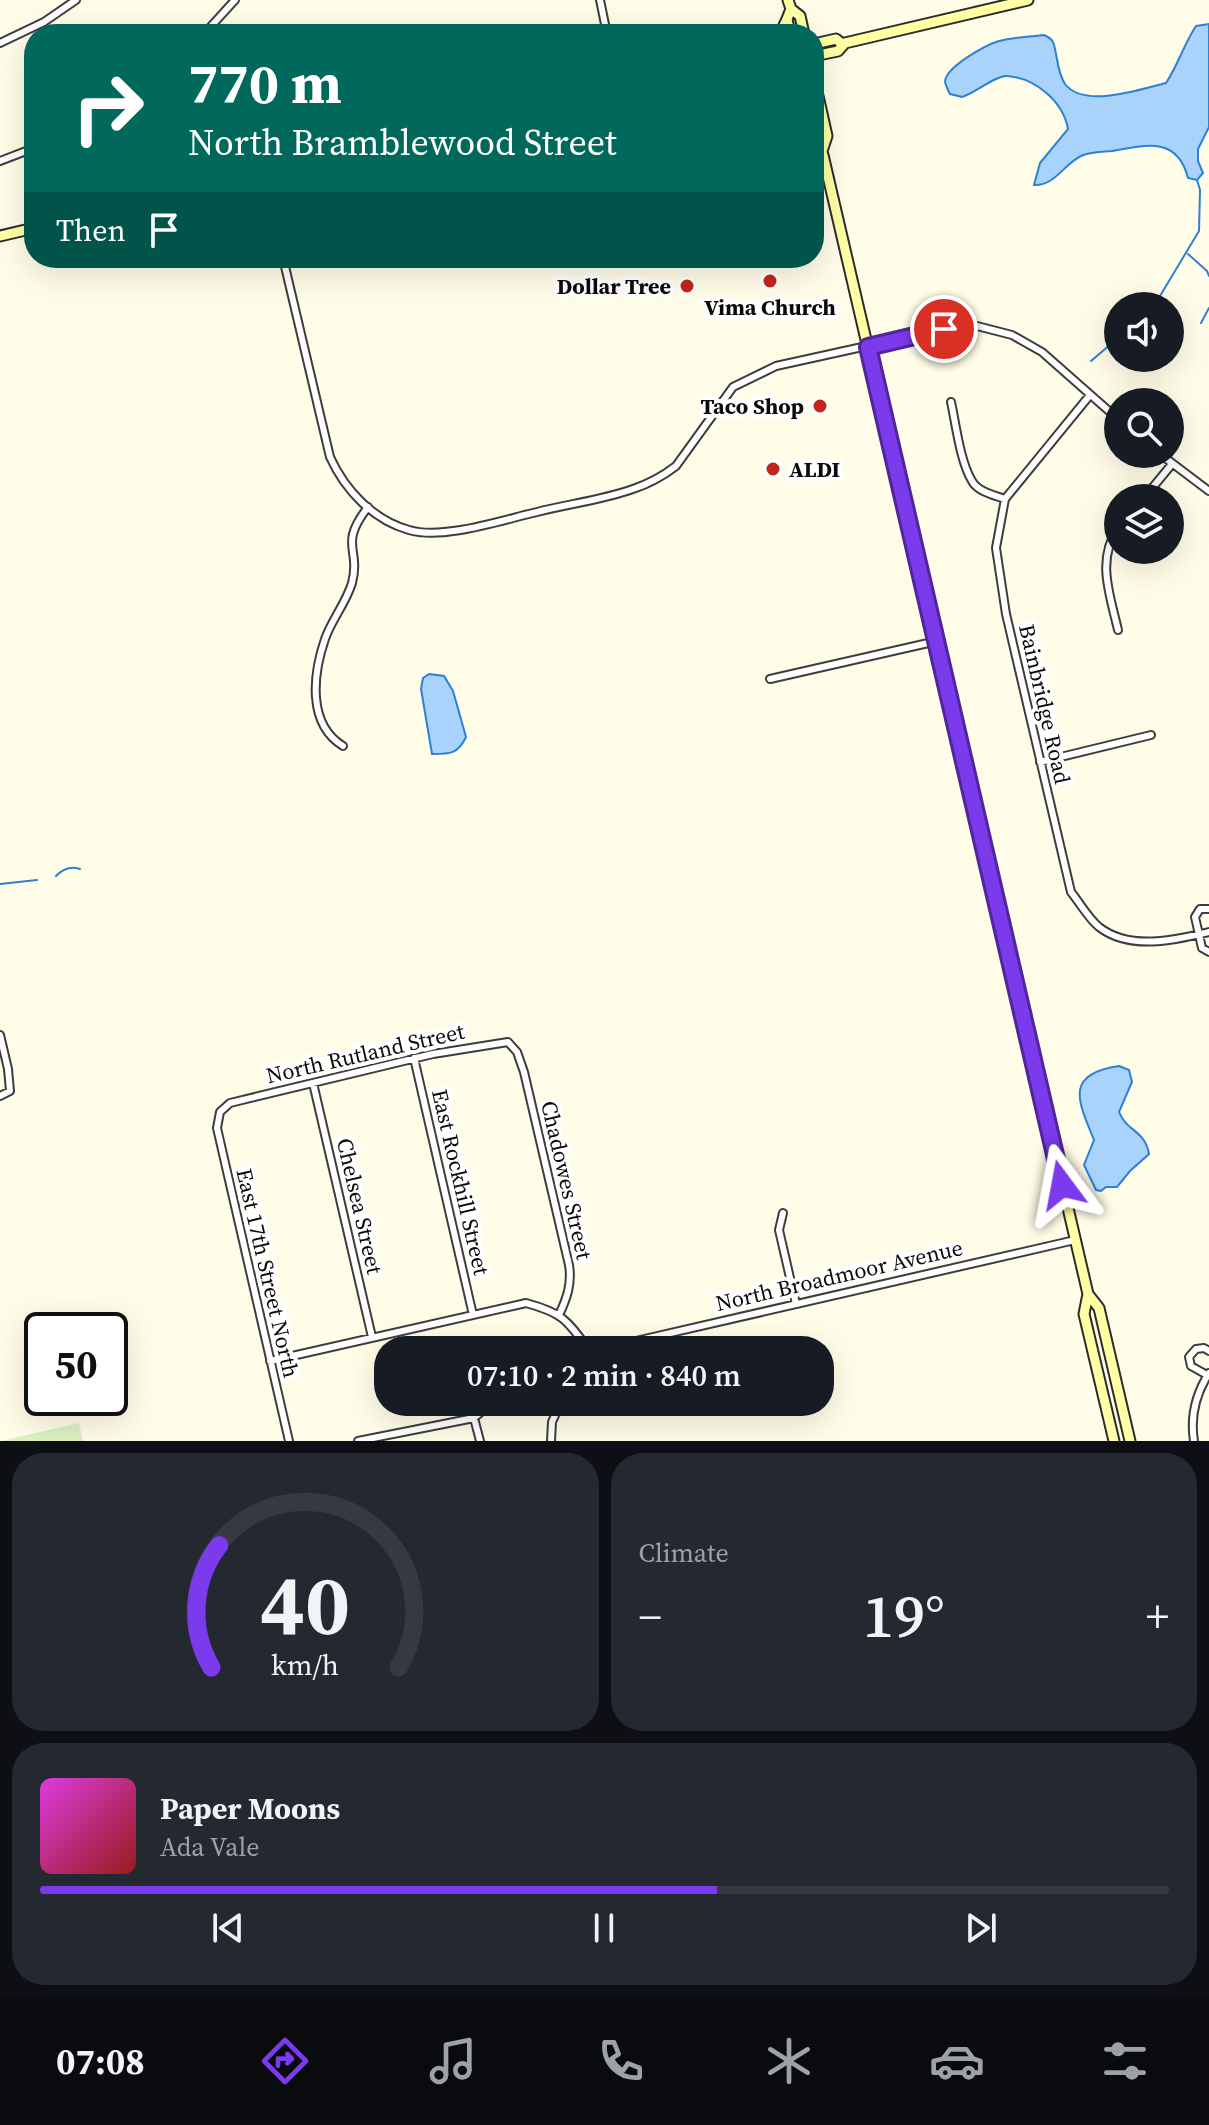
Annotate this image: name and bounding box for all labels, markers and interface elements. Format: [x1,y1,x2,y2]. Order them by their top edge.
text: 770 m [188,45,342,122]
icon: right [56,56,160,160]
text: North Bramblewood Street [188,118,617,167]
icon: arrive [142,208,186,252]
text: Then [56,210,126,251]
place label: Dollar Tree [557,271,671,301]
marker: Vima Church [761,272,779,290]
marker: Dollar Tree [678,277,696,295]
place label: Vima Church [704,292,836,322]
map controls [1104,292,1184,564]
button: sound [1104,292,1184,372]
pin [910,295,978,363]
icon: arrive [922,307,966,351]
button: search [1104,388,1184,468]
place label: Taco Shop [700,391,804,421]
marker: Taco Shop [811,397,829,415]
place label: ALDI [789,454,840,484]
marker: ALDI [764,460,782,478]
button: layers [1104,484,1184,564]
street label: Bainbridge Road [1012,621,1078,787]
street label: North Rutland Street [263,1015,468,1090]
street label: East Rockhill Street [425,1086,497,1279]
street label: Chadowes Street [534,1098,600,1263]
street label: Chelsea Street [330,1135,390,1278]
position arrow [1020,1143,1104,1227]
street label: East 17th Street North [229,1165,307,1381]
street label: North Broadmoor Avenue [713,1232,965,1318]
speed limit sign: 50 [24,1312,128,1416]
text: 07:10 · 2 min · 840 m [467,1355,741,1396]
text: Climate [639,1535,729,1571]
text: 40 [260,1548,350,1662]
text: 19° [863,1575,945,1657]
text: − [639,1586,662,1647]
text: + [1146,1586,1169,1647]
text: km/h [271,1645,339,1685]
text: Paper Moons [160,1788,340,1829]
text: Ada Vale [160,1829,259,1865]
icon: previous [206,1906,250,1950]
icon: pause [582,1906,626,1950]
icon: next [959,1906,1003,1950]
icon: directions [257,2033,313,2089]
icon: music [425,2033,481,2089]
icon: phone [593,2033,649,2089]
icon: climate [761,2033,817,2089]
icon: car [929,2033,985,2089]
icon: filters [1097,2033,1153,2089]
text: 07:08 [56,2037,145,2086]

